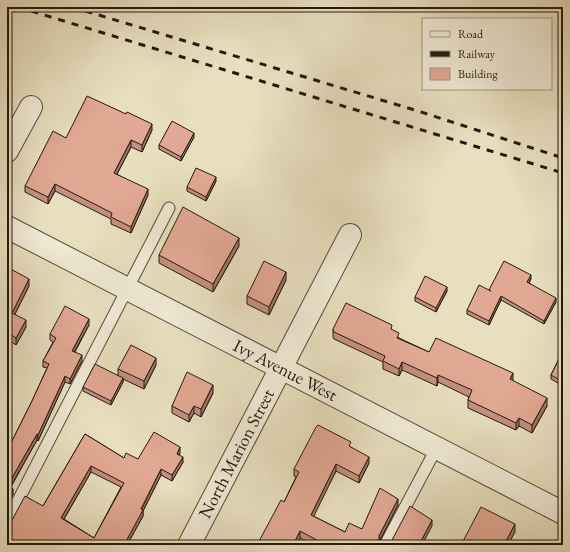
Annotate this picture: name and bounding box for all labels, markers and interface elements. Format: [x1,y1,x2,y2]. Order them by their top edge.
legend [422,18,552,90]
text: Road [458,26,484,42]
text: Railway [458,46,496,62]
text: Building [458,66,499,82]
street label: Ivy Avenue West [230,333,342,406]
street label: North Marion Street [193,384,279,522]

